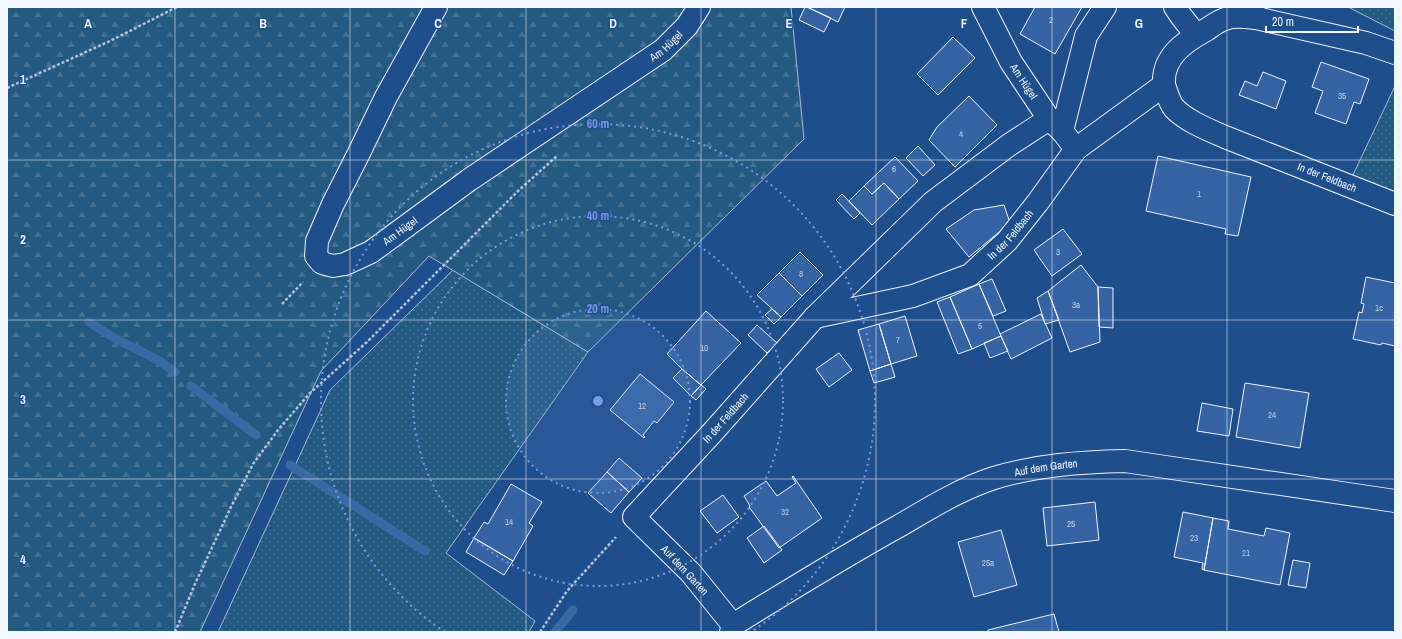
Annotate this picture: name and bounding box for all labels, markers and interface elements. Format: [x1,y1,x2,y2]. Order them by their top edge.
scale bar [1266,8,1358,34]
house number: 2 [1049,14,1053,26]
text: 20 m [1272,14,1294,30]
text: A [84,15,92,32]
text: B [259,15,267,32]
text: C [434,15,442,32]
text: D [609,15,617,32]
text: E [785,15,793,32]
text: F [961,15,968,32]
text: G [1135,15,1143,32]
street label: Am Hügel [646,28,685,65]
street label: Am Hügel [1007,60,1041,102]
text: 1 [20,71,26,88]
house number: 35 [1338,90,1346,102]
text: 60 m [587,116,609,132]
house number: 4 [959,128,963,140]
street label: In der Feldbach [1296,159,1359,195]
house number: 6 [892,163,896,175]
house number: 1 [1197,188,1201,200]
street label: In der Feldbach [984,207,1036,263]
text: 40 m [587,208,609,224]
street label: Am Hügel [379,213,420,249]
text: 2 [20,231,26,248]
house number: 3 [1056,246,1060,258]
house number: 8 [799,268,803,280]
house number: 3a [1072,299,1080,311]
text: 20 m [587,301,609,317]
house number: 1c [1375,302,1383,314]
house number: 5 [978,320,982,332]
house number: 7 [896,334,900,346]
house number: 10 [700,342,708,354]
street label: In der Feldbach [699,390,751,446]
text: 3 [20,391,26,408]
centre of rings [591,394,605,408]
house number: 12 [638,400,646,412]
house number: 24 [1268,409,1276,421]
street label: Auf dem Garten [1012,456,1078,480]
house number: 32 [781,506,789,518]
house number: 14 [505,516,513,528]
house number: 25 [1067,518,1075,530]
house number: 23 [1190,532,1198,544]
street label: Auf dem Garten [657,541,712,598]
house number: 21 [1242,547,1250,559]
text: 4 [20,551,26,568]
house number: 25a [982,557,994,569]

